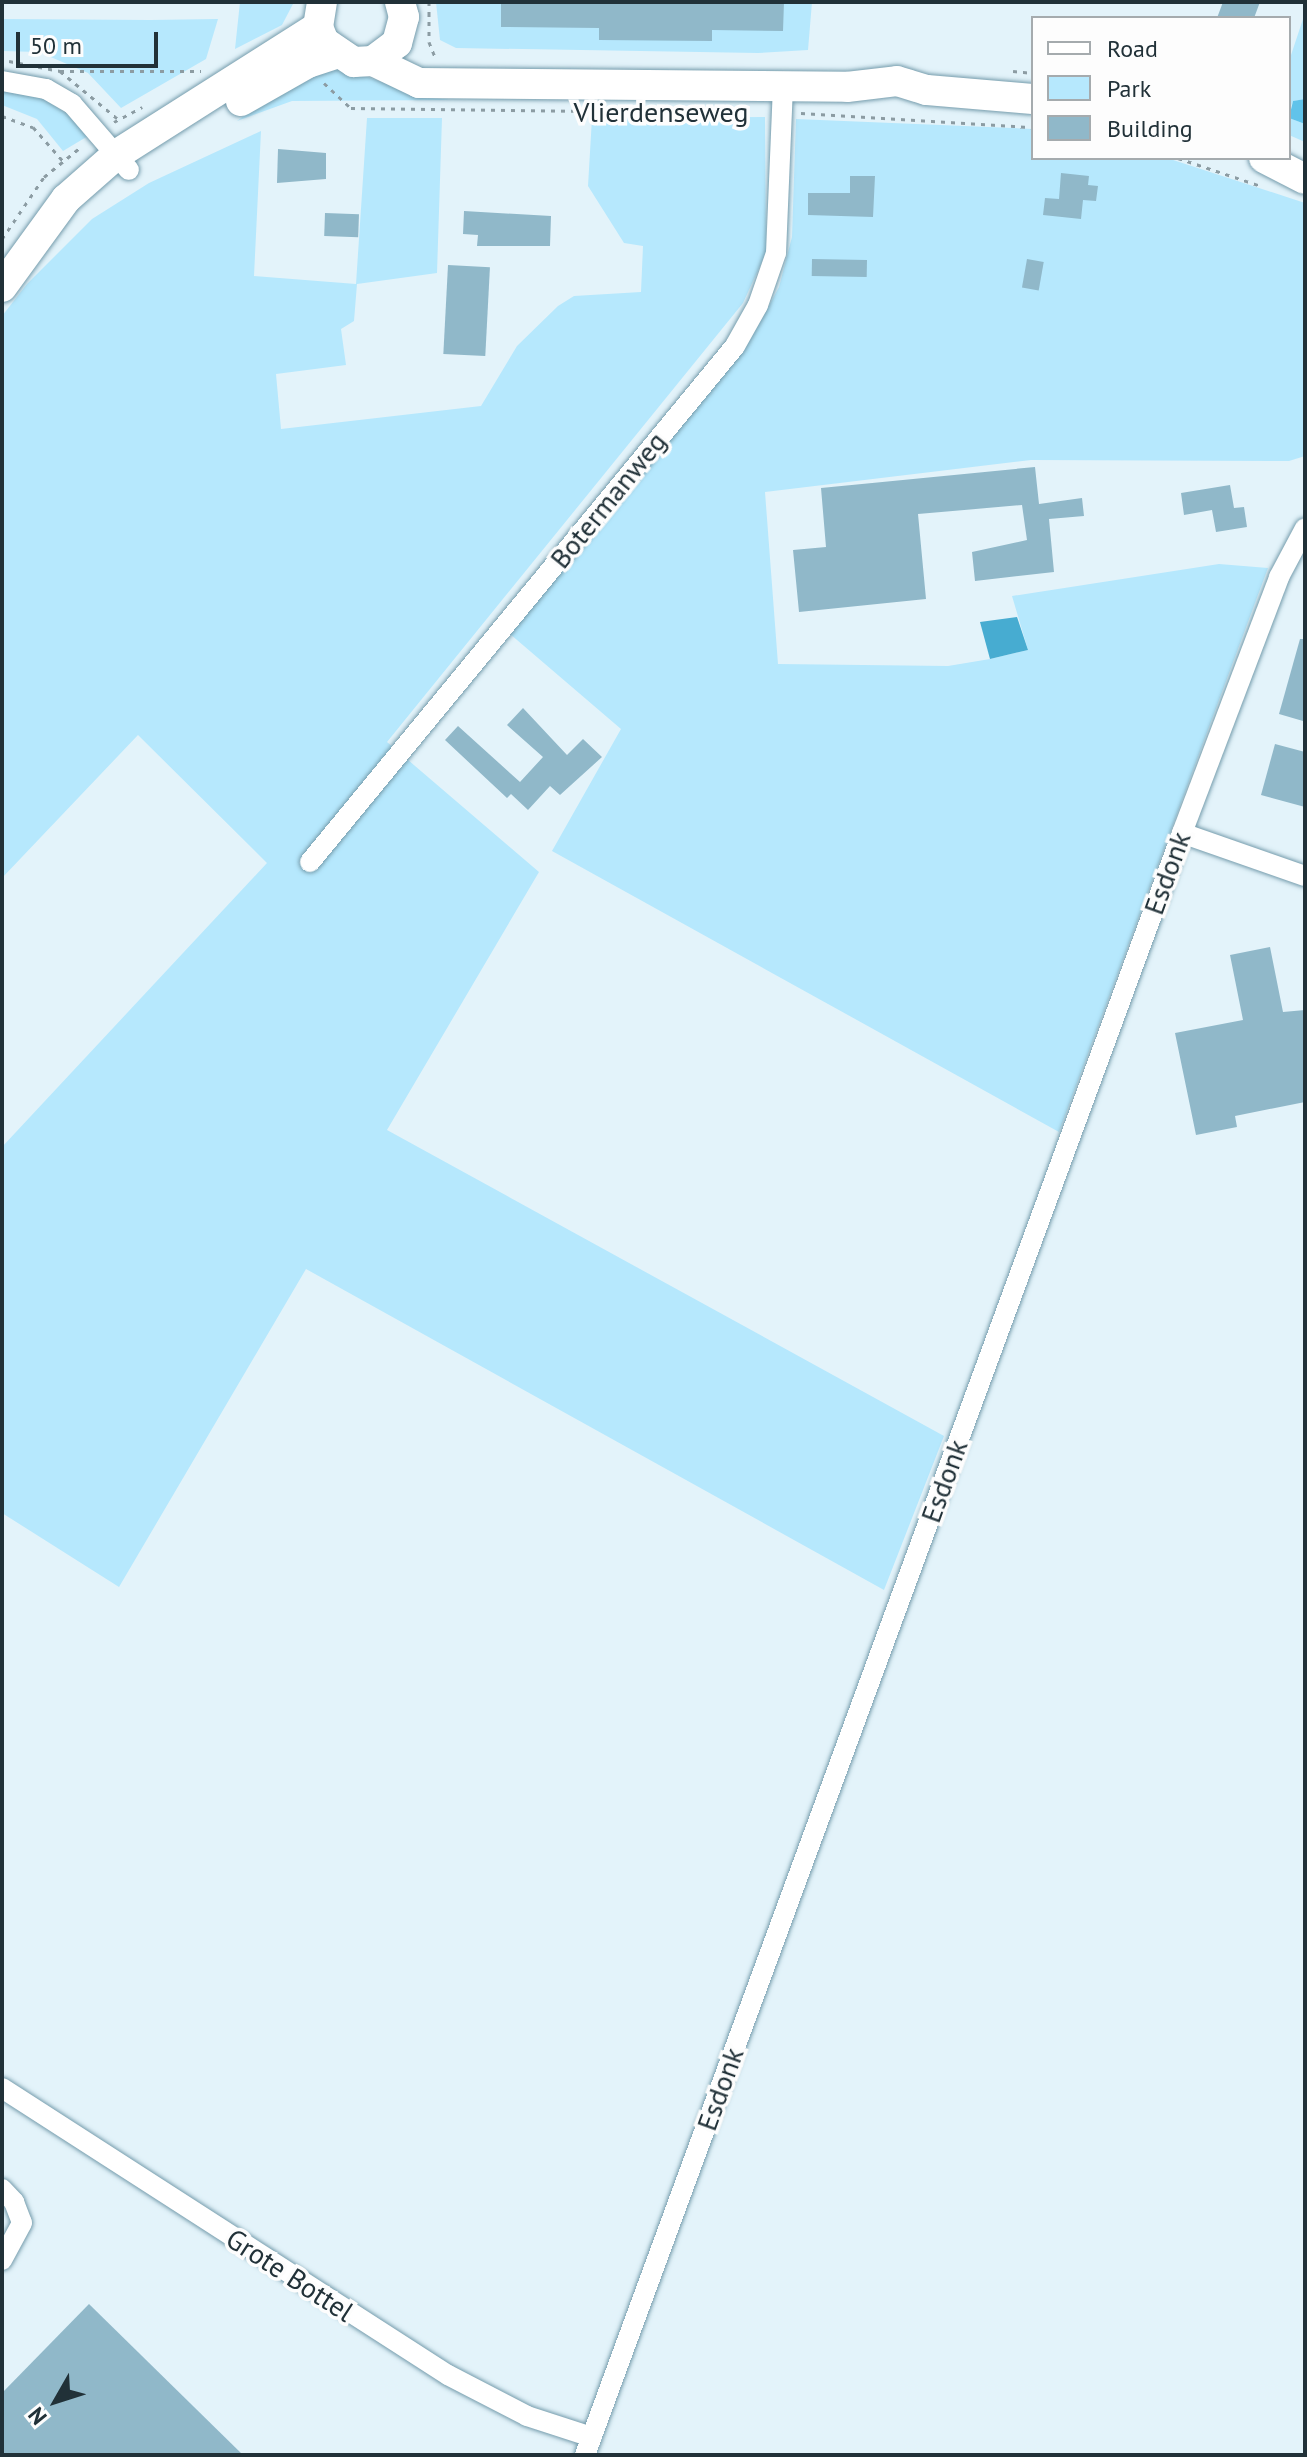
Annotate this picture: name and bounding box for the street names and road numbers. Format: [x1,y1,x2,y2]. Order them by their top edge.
street label: Vlierdenseweg [574,95,748,129]
street label: Botermanweg [543,425,673,575]
street label: Esdonk [1137,827,1197,919]
street label: Esdonk [914,1435,974,1527]
street label: Esdonk [690,2043,750,2135]
street label: Grote Bottel [220,2221,360,2329]

